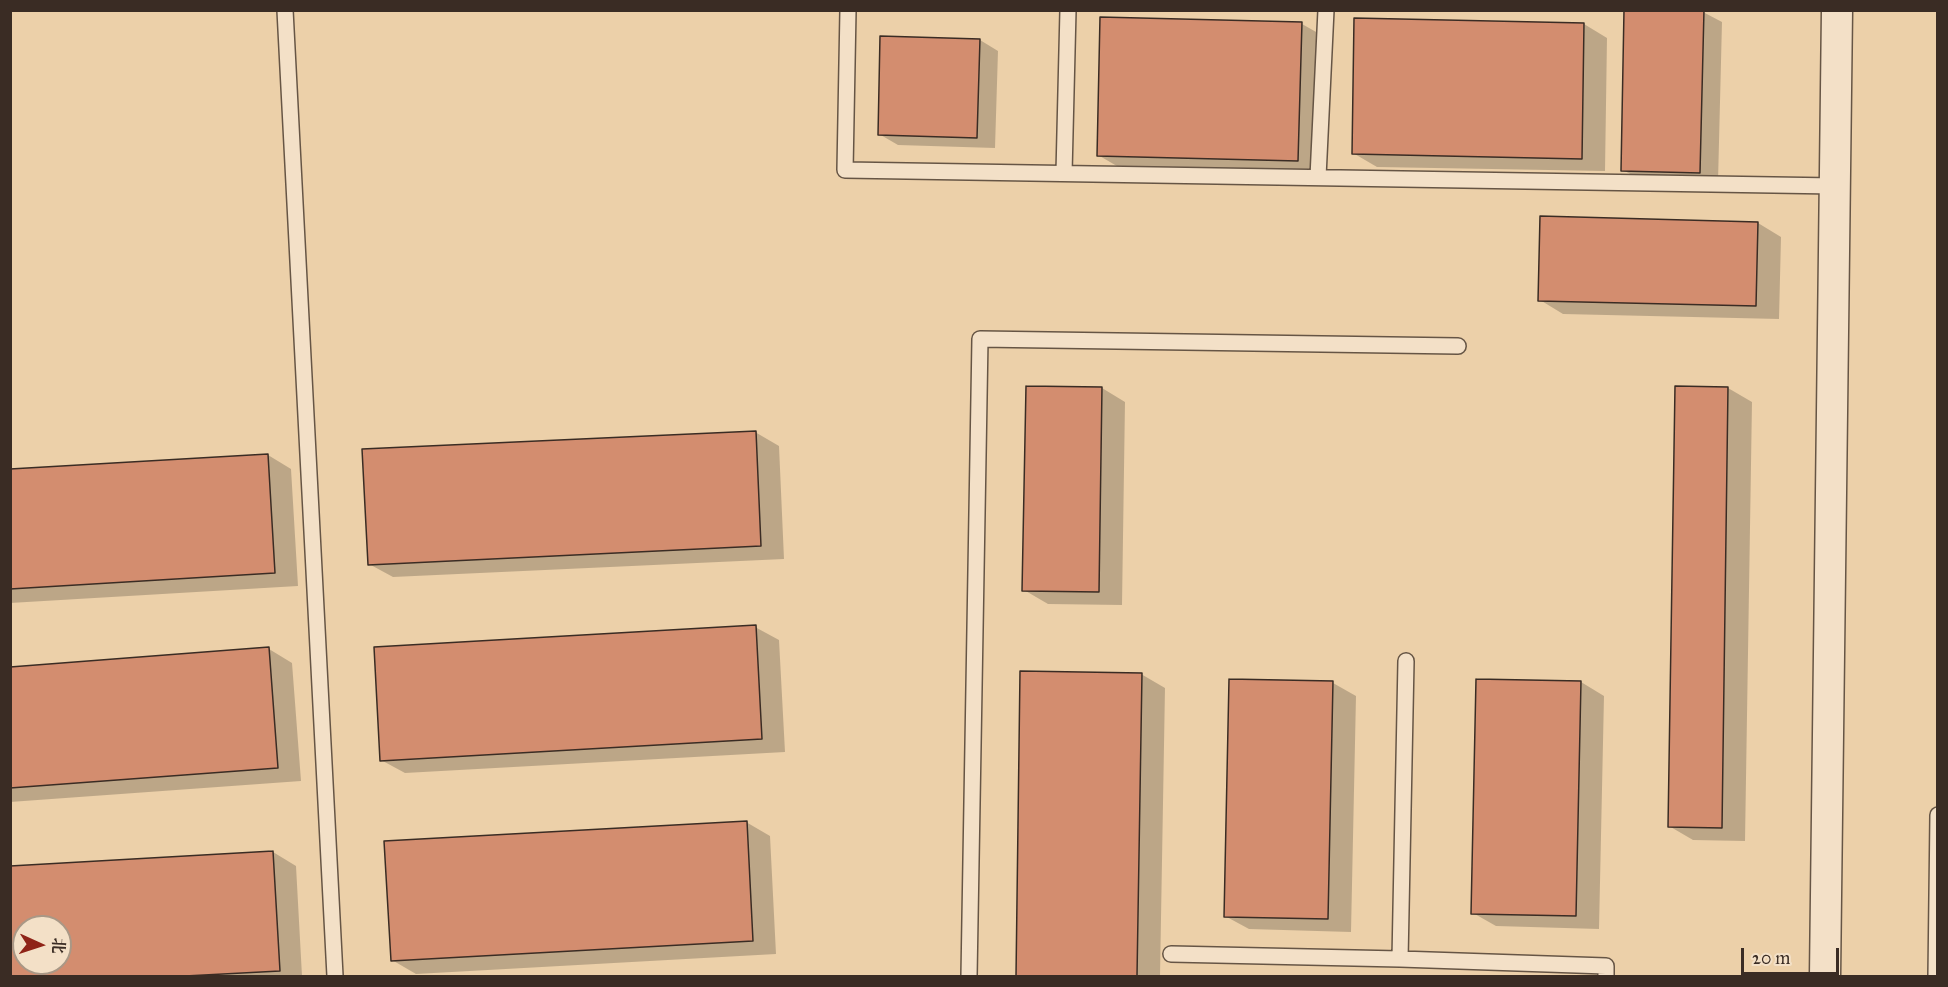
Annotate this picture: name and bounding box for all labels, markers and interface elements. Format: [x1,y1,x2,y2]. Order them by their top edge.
north arrow [12,915,72,975]
scale bar [1744,936,1842,974]
text: 北 [49,937,68,954]
text: 20 m [1752,947,1790,969]

